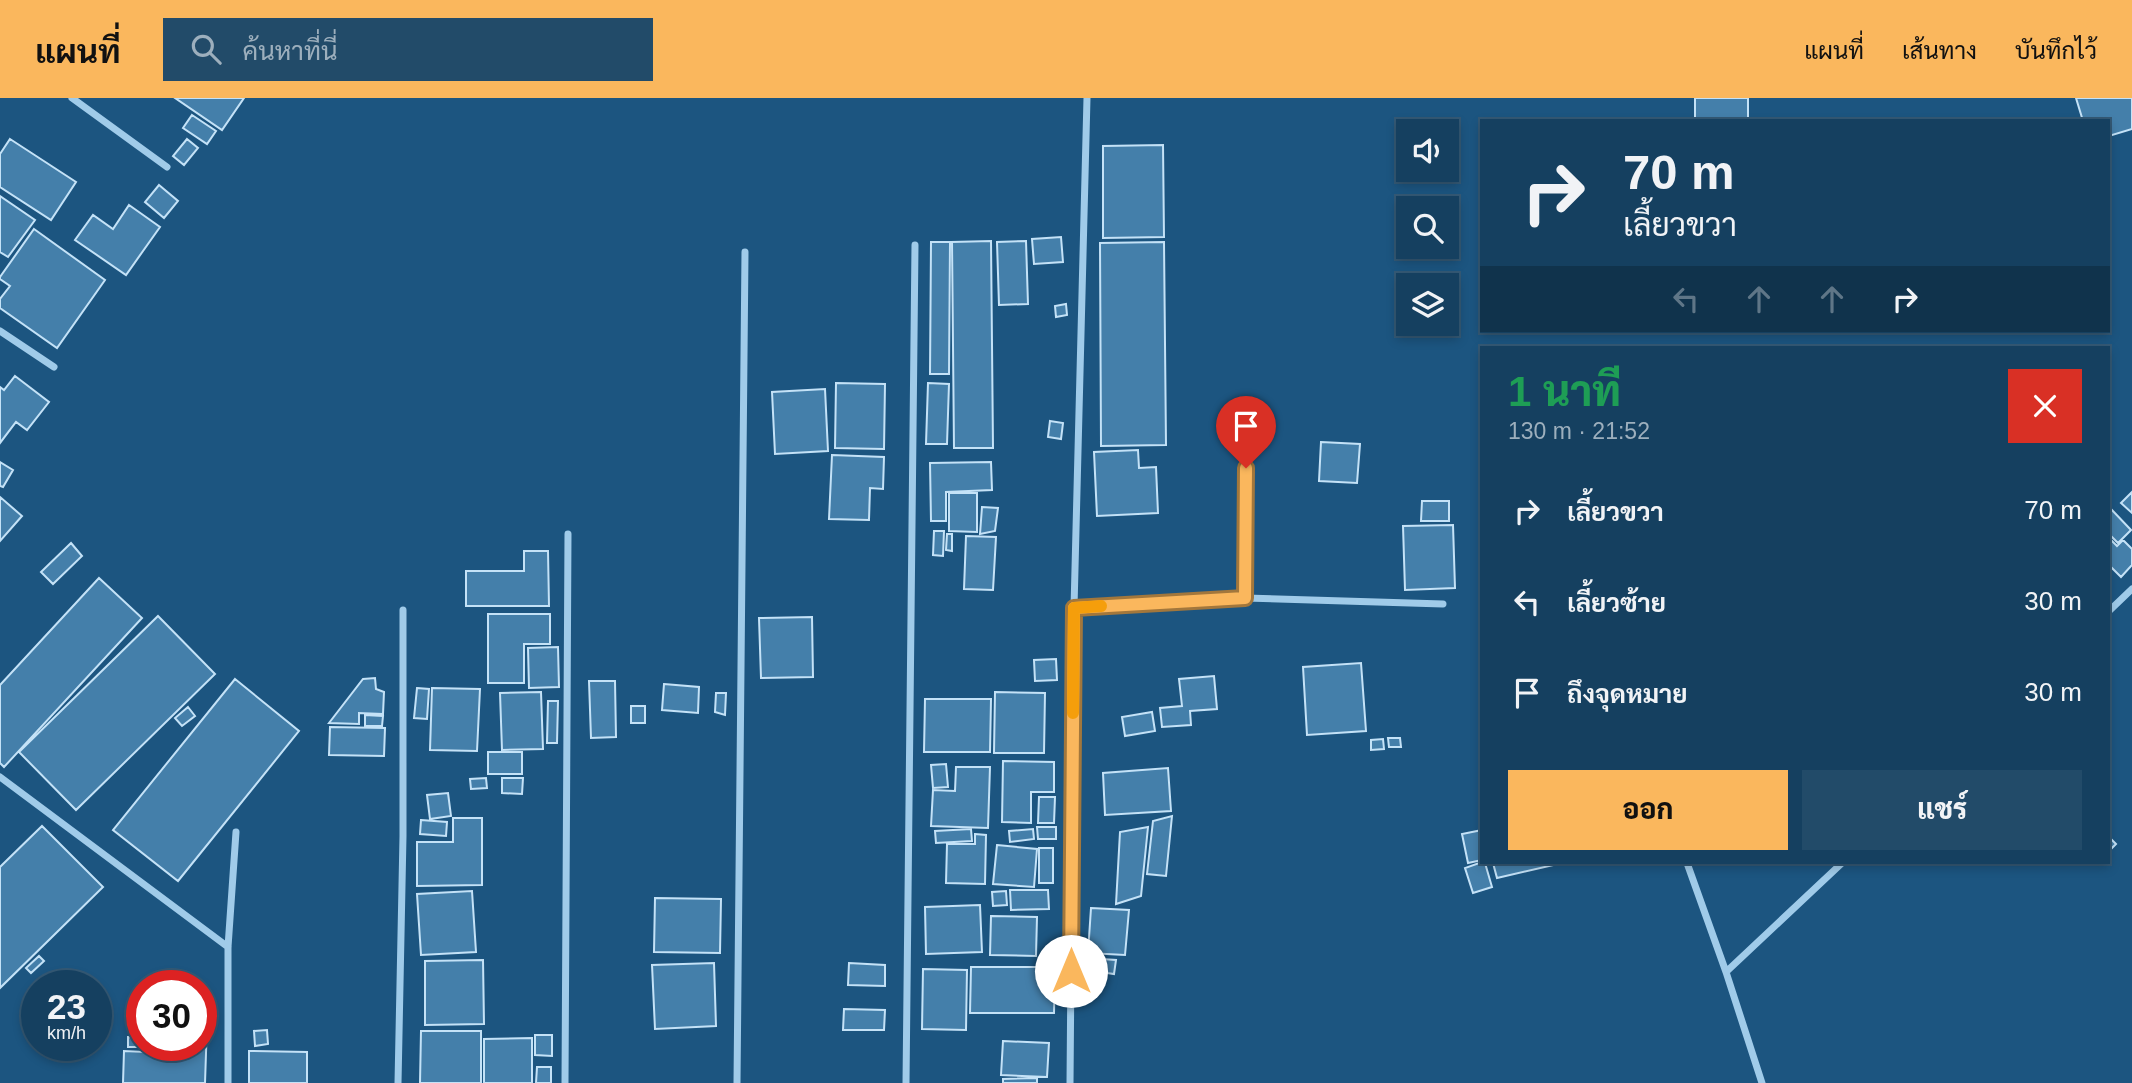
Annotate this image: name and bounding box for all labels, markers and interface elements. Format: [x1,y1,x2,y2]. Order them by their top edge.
search box [163,18,653,81]
icon: search [187,30,225,68]
text: แผนที่ [35,33,121,70]
text: ค้นหาที่นี่ [243,36,338,66]
text: แผนที่ [1804,37,1864,64]
text: เส้นทาง [1902,37,1977,64]
text: บันทึกไว้ [2015,37,2097,64]
map controls [1396,119,1459,336]
button: sound [1396,119,1459,182]
text: 70 m [1623,145,1735,199]
icon: right [1508,147,1599,238]
button: search [1396,196,1459,259]
text: เลี้ยวขวา [1623,207,1737,243]
button: layers [1396,273,1459,336]
icon: left [1667,280,1705,318]
icon: ahead [1740,280,1778,318]
icon: ahead [1813,280,1851,318]
icon: right [1886,280,1924,318]
text: 1 นาที [1508,368,1621,415]
button: close [2008,369,2082,443]
pin [1216,396,1276,468]
icon: arrive [1227,407,1265,445]
text: 130 m · 21:52 [1508,418,1650,444]
icon: right [1508,492,1546,530]
text: 70 m [2024,495,2082,525]
text: เลี้ยวขวา [1567,497,1664,527]
icon: left [1508,583,1546,621]
text: 30 m [2024,586,2082,616]
text: เลี้ยวซ้าย [1567,588,1666,618]
icon: arrive [1508,674,1546,712]
text: 30 m [2024,677,2082,707]
text: ถึงจุดหมาย [1567,679,1688,709]
button: ออก [1508,770,1788,850]
button: แชร์ [1802,770,2082,850]
position arrow [1034,934,1108,1008]
speed limit sign: 30 [126,970,217,1061]
text: 23 [47,987,86,1026]
text: km/h [47,1023,86,1043]

